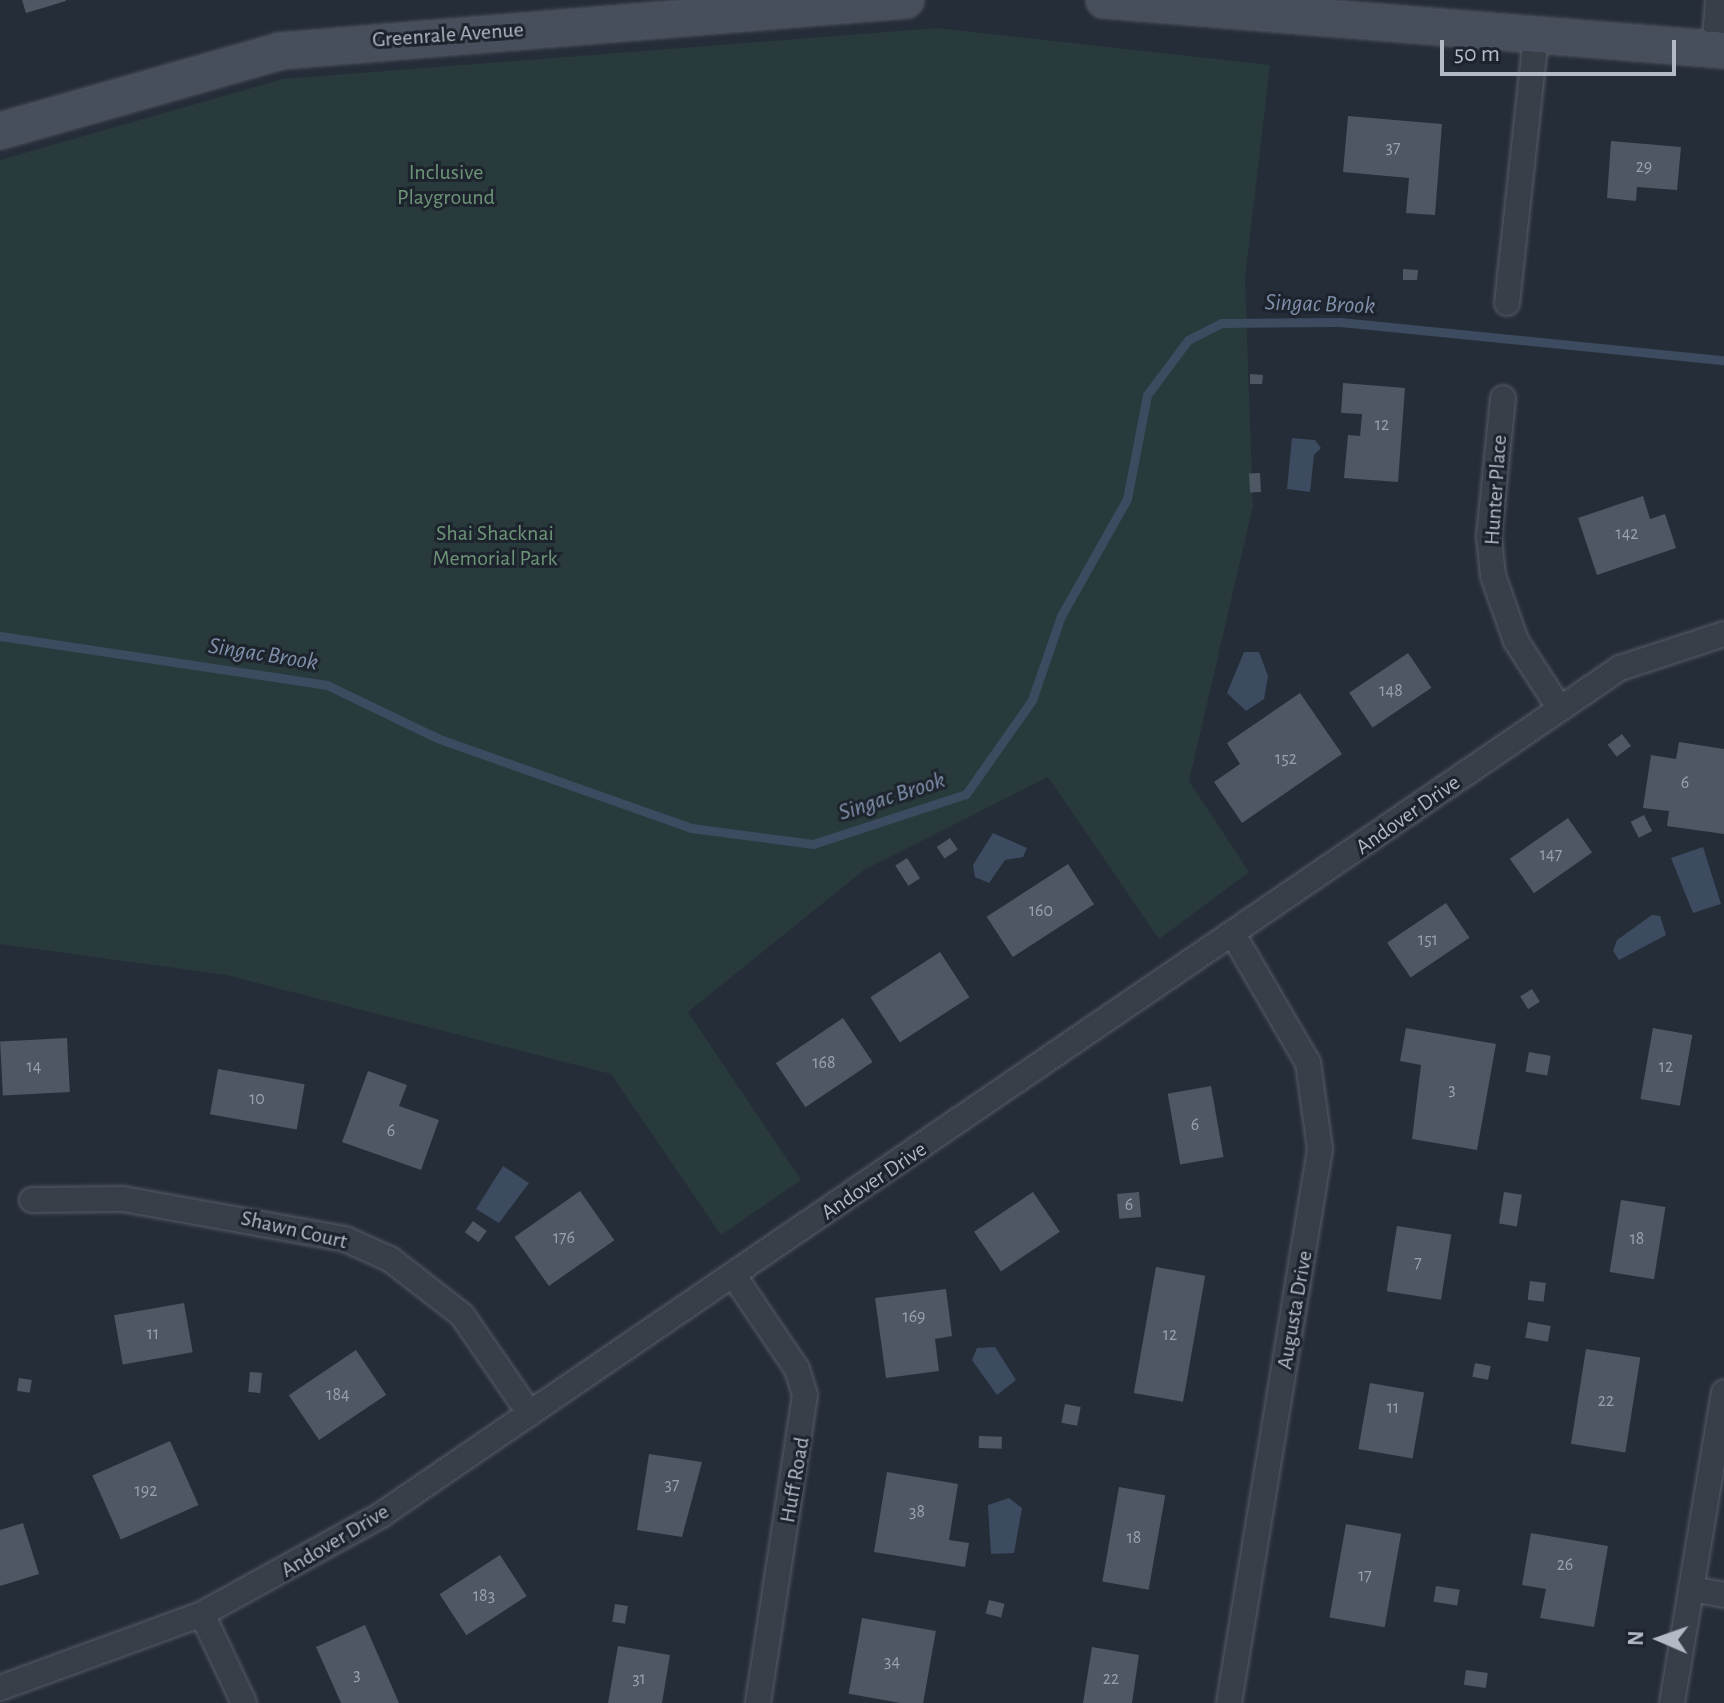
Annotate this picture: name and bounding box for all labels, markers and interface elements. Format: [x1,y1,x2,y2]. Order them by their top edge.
street label: Greenrale Avenue [371,17,525,53]
scale bar [1444,24,1680,74]
text: 50 m [1454,42,1500,66]
house number: 37 [1386,137,1400,159]
house number: 29 [1636,156,1652,178]
park label: Inclusive Playground [397,159,495,210]
water label: Singac Brook [1264,289,1376,321]
house number: 12 [1375,414,1389,436]
street label: Hunter Place [1479,434,1513,546]
park label: Shai Shacknai Memorial Park [433,520,557,572]
house number: 142 [1615,523,1639,545]
water label: Singac Brook [206,632,320,678]
house number: 148 [1379,680,1403,702]
house number: 152 [1275,748,1297,770]
water label: Singac Brook [835,766,949,828]
street label: Andover Drive [1351,769,1465,861]
house number: 6 [1681,772,1689,794]
house number: 147 [1540,844,1562,866]
house number: 160 [1029,900,1053,922]
house number: 151 [1418,929,1438,951]
house number: 168 [812,1052,836,1074]
house number: 14 [27,1056,41,1078]
house number: 12 [1659,1056,1673,1078]
house number: 3 [1448,1079,1456,1101]
house number: 10 [249,1088,265,1110]
house number: 6 [1191,1114,1199,1136]
house number: 6 [387,1120,395,1142]
street label: Andover Drive [816,1136,932,1226]
house number: 6 [1125,1194,1133,1216]
street label: Shawn Court [238,1205,350,1255]
house number: 176 [553,1227,575,1249]
house number: 18 [1630,1228,1644,1250]
street label: Augusta Drive [1272,1249,1318,1371]
house number: 7 [1414,1252,1422,1274]
house number: 169 [902,1306,926,1328]
house number: 11 [147,1323,159,1345]
house number: 12 [1163,1324,1177,1346]
house number: 184 [326,1384,350,1406]
house number: 22 [1598,1390,1614,1412]
house number: 11 [1387,1397,1399,1419]
street label: Huff Road [774,1435,816,1525]
house number: 37 [665,1474,679,1496]
house number: 192 [135,1480,157,1502]
street label: Andover Drive [276,1498,394,1584]
house number: 38 [909,1501,925,1523]
house number: 18 [1127,1527,1141,1549]
house number: 26 [1557,1554,1573,1576]
house number: 17 [1358,1565,1372,1587]
house number: 183 [473,1585,495,1607]
north arrow [1620,1599,1700,1679]
text: N [1625,1630,1647,1646]
house number: 34 [884,1651,900,1673]
house number: 3 [353,1664,361,1686]
house number: 31 [632,1668,646,1690]
house number: 22 [1103,1668,1119,1690]

